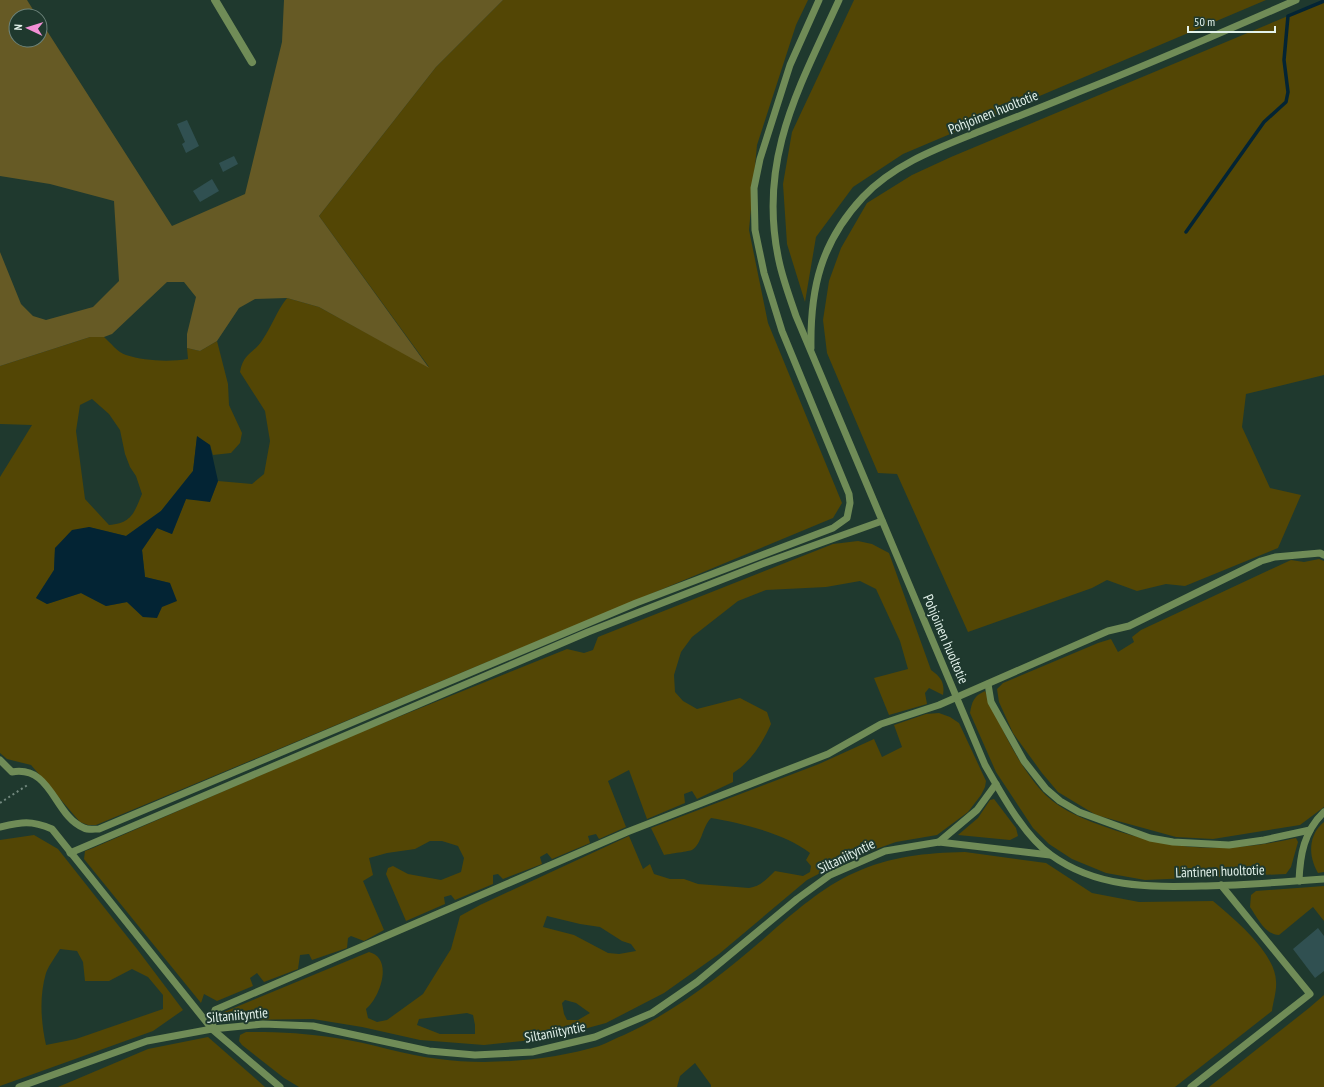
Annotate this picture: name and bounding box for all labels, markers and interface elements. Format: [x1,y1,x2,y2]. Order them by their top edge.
north arrow [8,8,48,48]
scale bar [1188,8,1275,34]
text: 50 m [1194,14,1215,29]
text: N [11,24,25,31]
street label: Pohjoinen huoltotie [945,86,1041,138]
street label: Pohjoinen huoltotie [919,592,973,687]
street label: Siltaniityntie [814,834,878,878]
street label: Läntinen huoltotie [1175,860,1265,882]
street label: Siltaniityntie [205,1003,269,1027]
street label: Siltaniityntie [523,1017,587,1047]

